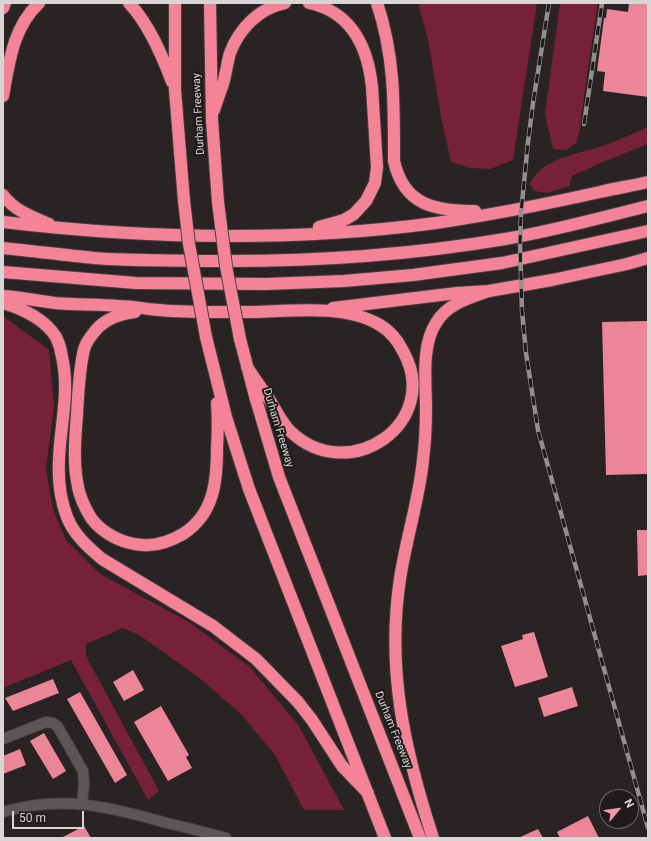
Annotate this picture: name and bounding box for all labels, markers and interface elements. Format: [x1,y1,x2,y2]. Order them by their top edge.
street label: Durham Freeway [190,73,208,155]
street label: Durham Freeway [260,387,296,469]
street label: Durham Freeway [372,689,414,771]
north arrow [599,789,639,829]
text: N [621,797,637,810]
scale bar [14,803,86,829]
text: 50 m [19,811,46,825]

